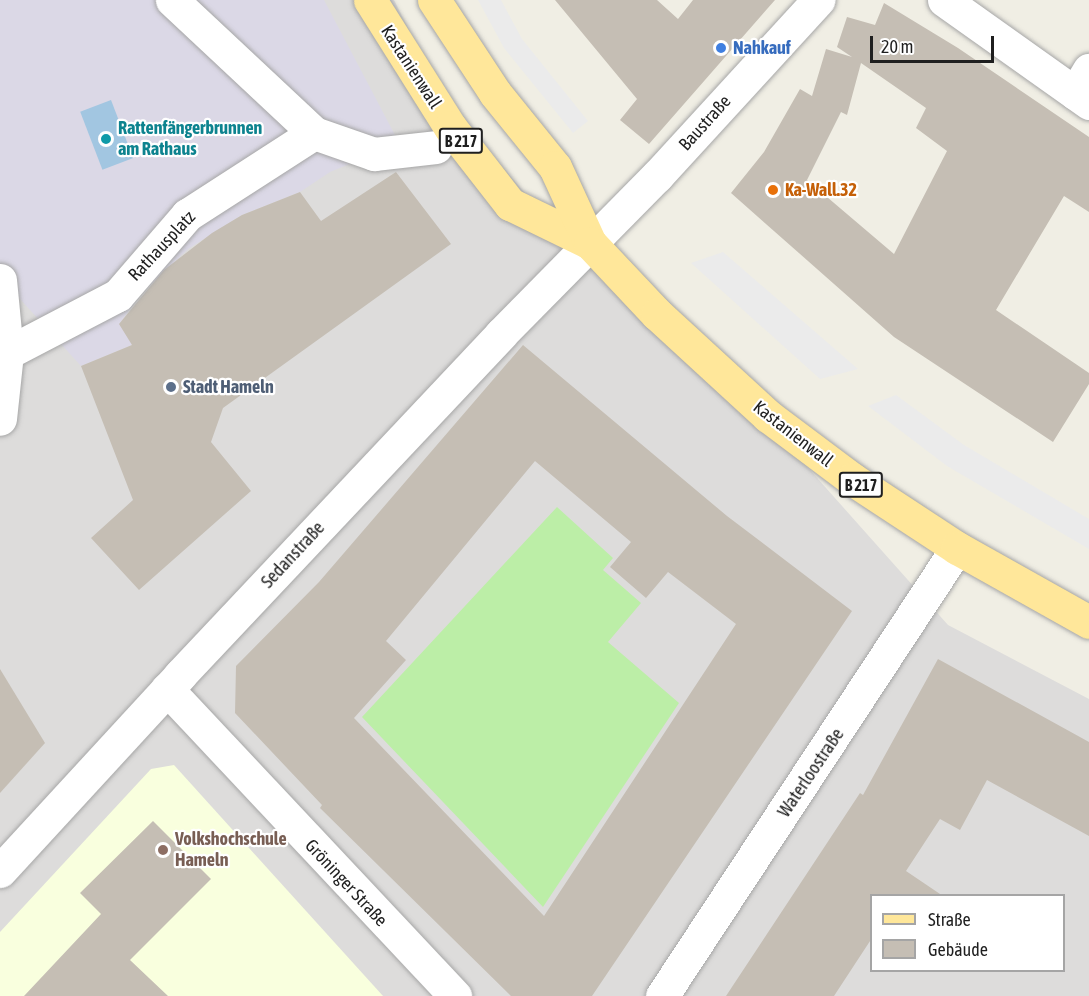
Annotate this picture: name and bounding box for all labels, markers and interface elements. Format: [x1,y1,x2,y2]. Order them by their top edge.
street label: Kastanienwall [376,21,446,113]
scale bar [873,24,998,62]
text: 20 m [881,36,913,57]
place label: Nahkauf [733,37,791,59]
marker: Nahkauf [714,41,728,55]
street label: Baustraße [675,91,735,155]
place label: Rattenfängerbrunnen am Rathaus [118,118,262,160]
road number: B 217 [438,128,484,154]
marker: Rattenfängerbrunnen am Rathaus [99,132,113,146]
place label: Ka-Wall.32 [785,179,857,201]
marker: Ka-Wall.32 [766,183,780,197]
street label: Rathausplatz [124,206,200,286]
place label: Stadt Hameln [183,376,274,398]
marker: Stadt Hameln [164,380,178,394]
street label: Kastanienwall [749,396,837,472]
road number: B 217 [838,472,884,498]
street label: Sedanstraße [257,517,329,593]
street label: Waterloostraße [773,725,849,821]
place label: Volkshochschule Hameln [175,829,287,872]
street label: Gröninger Straße [300,835,392,931]
marker: Volkshochschule Hameln [156,843,170,857]
legend [870,894,1065,972]
text: Straße [928,909,971,930]
text: Gebäude [928,939,988,960]

